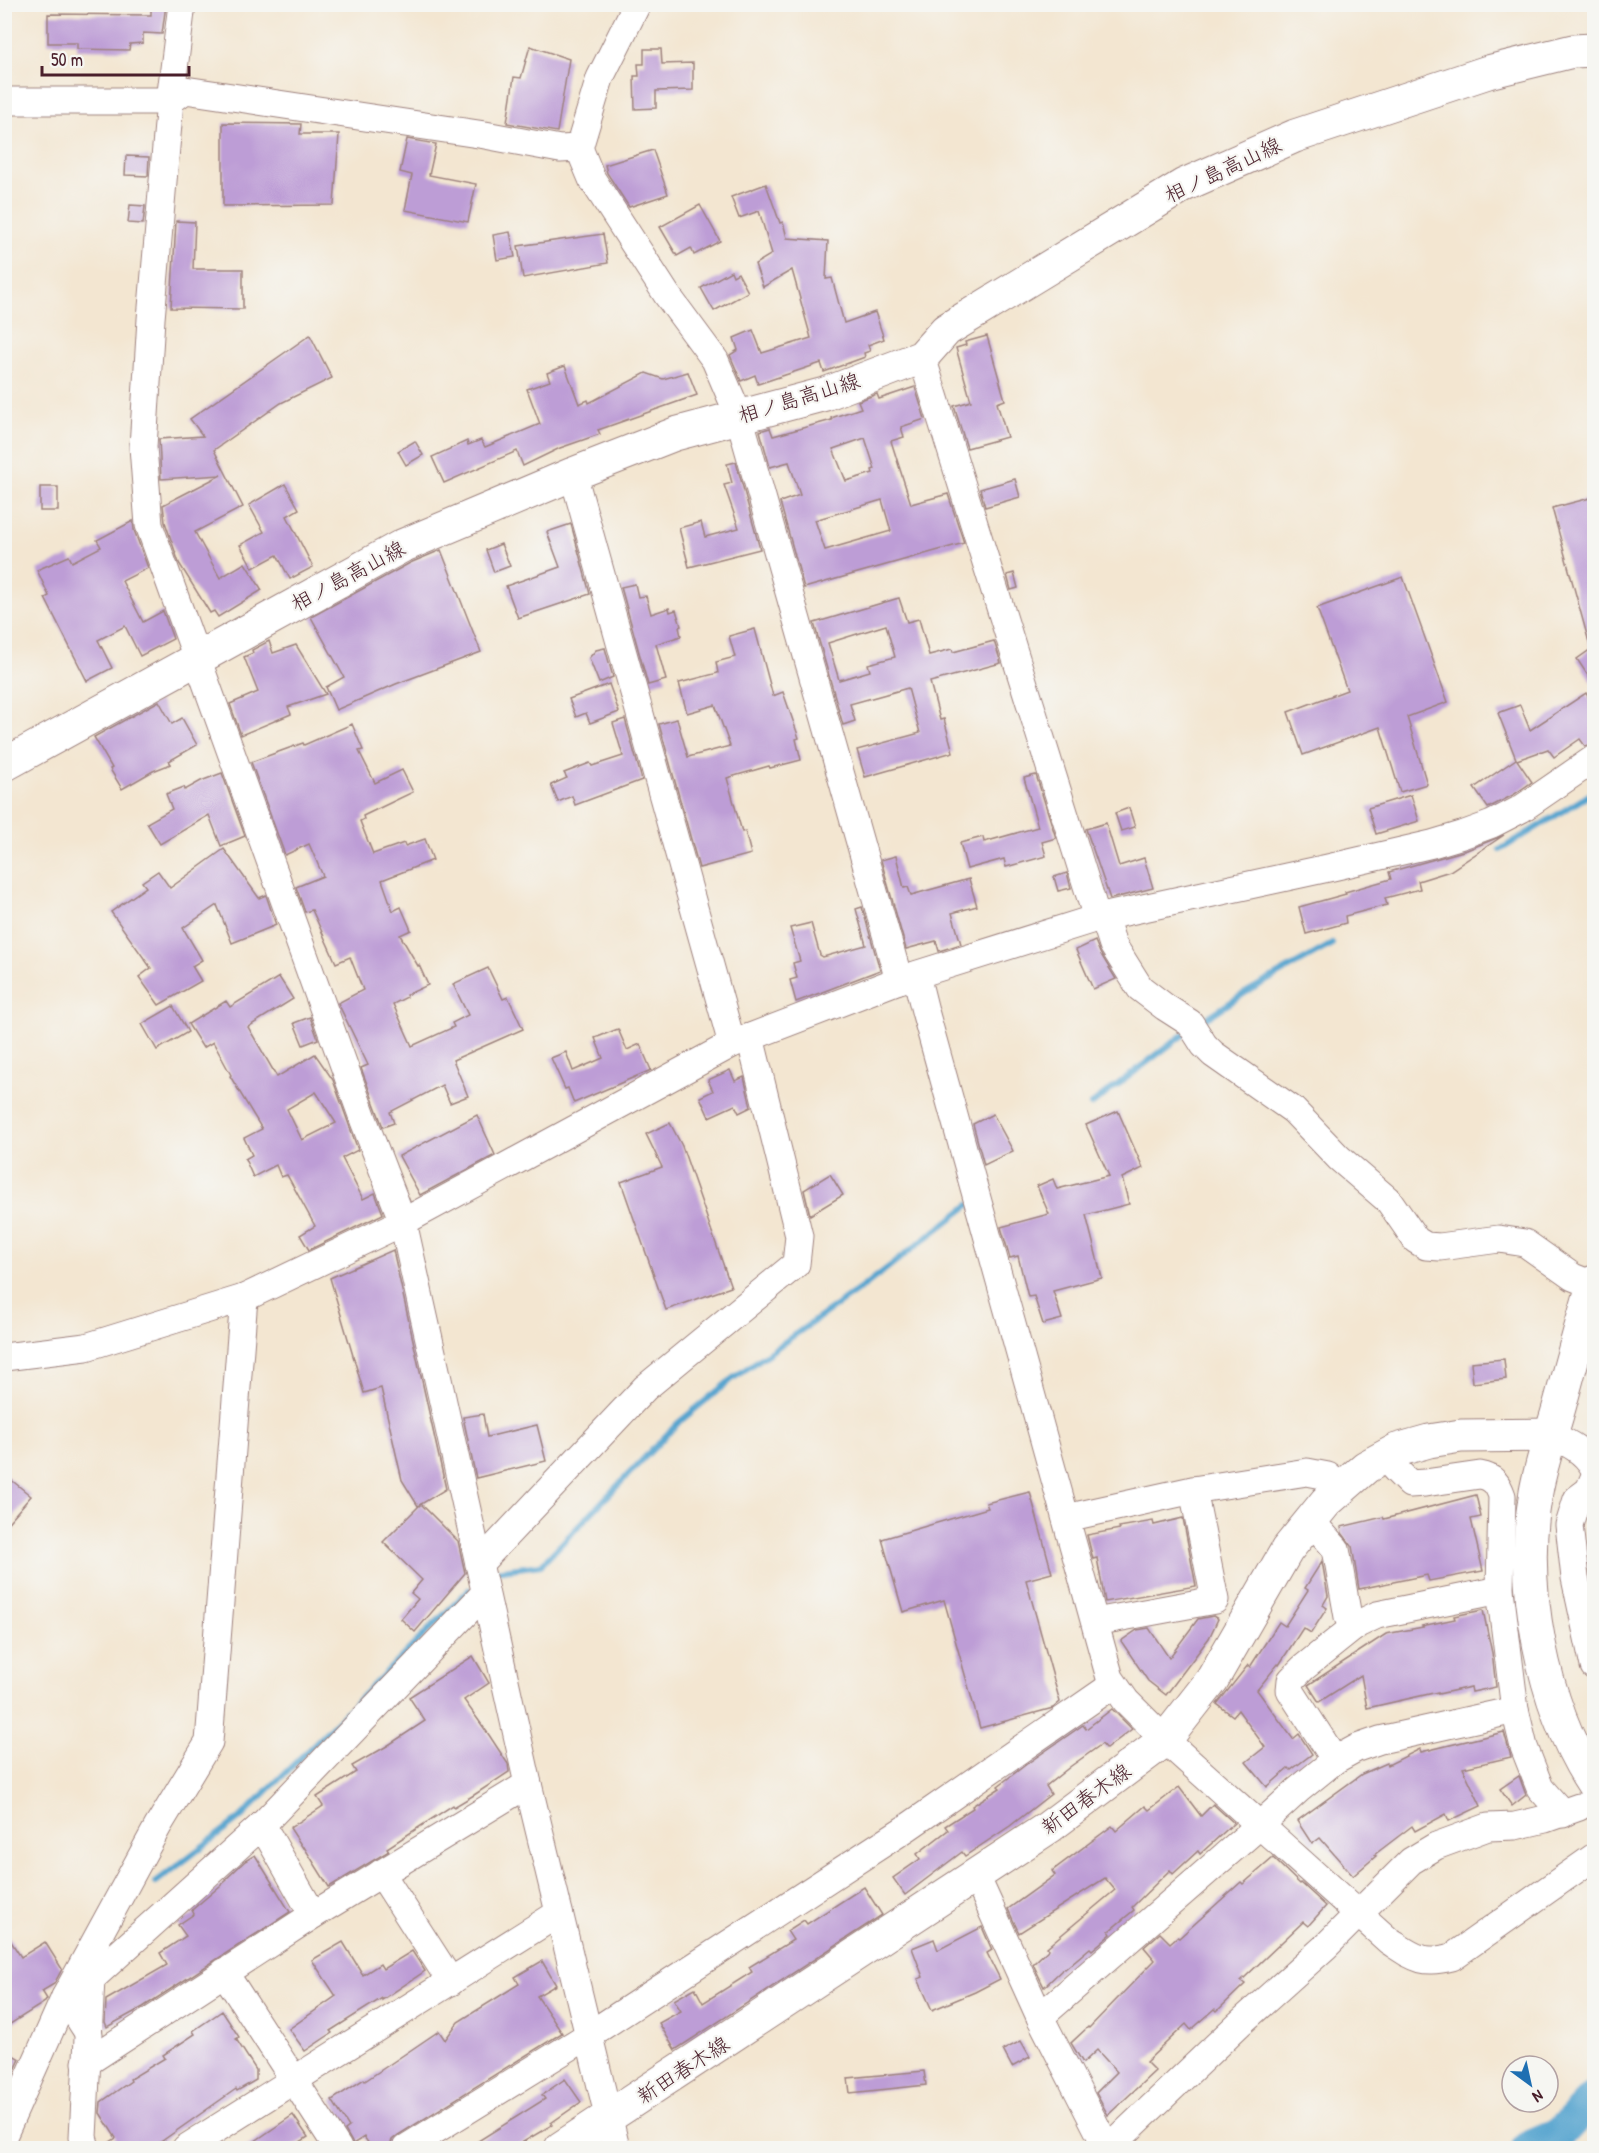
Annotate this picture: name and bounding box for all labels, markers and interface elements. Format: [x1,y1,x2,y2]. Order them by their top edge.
scale bar [42,39,189,77]
text: 50 m [51,47,83,72]
street label: 相ノ島高山線 [1160,130,1286,209]
street label: 相ノ島高山線 [734,365,863,430]
street label: 相ノ島高山線 [285,533,410,618]
street label: 新田春木線 [1035,1756,1137,1841]
street label: 新田春木線 [631,2029,735,2110]
north arrow [1500,2054,1560,2114]
text: N [1528,2085,1548,2108]

